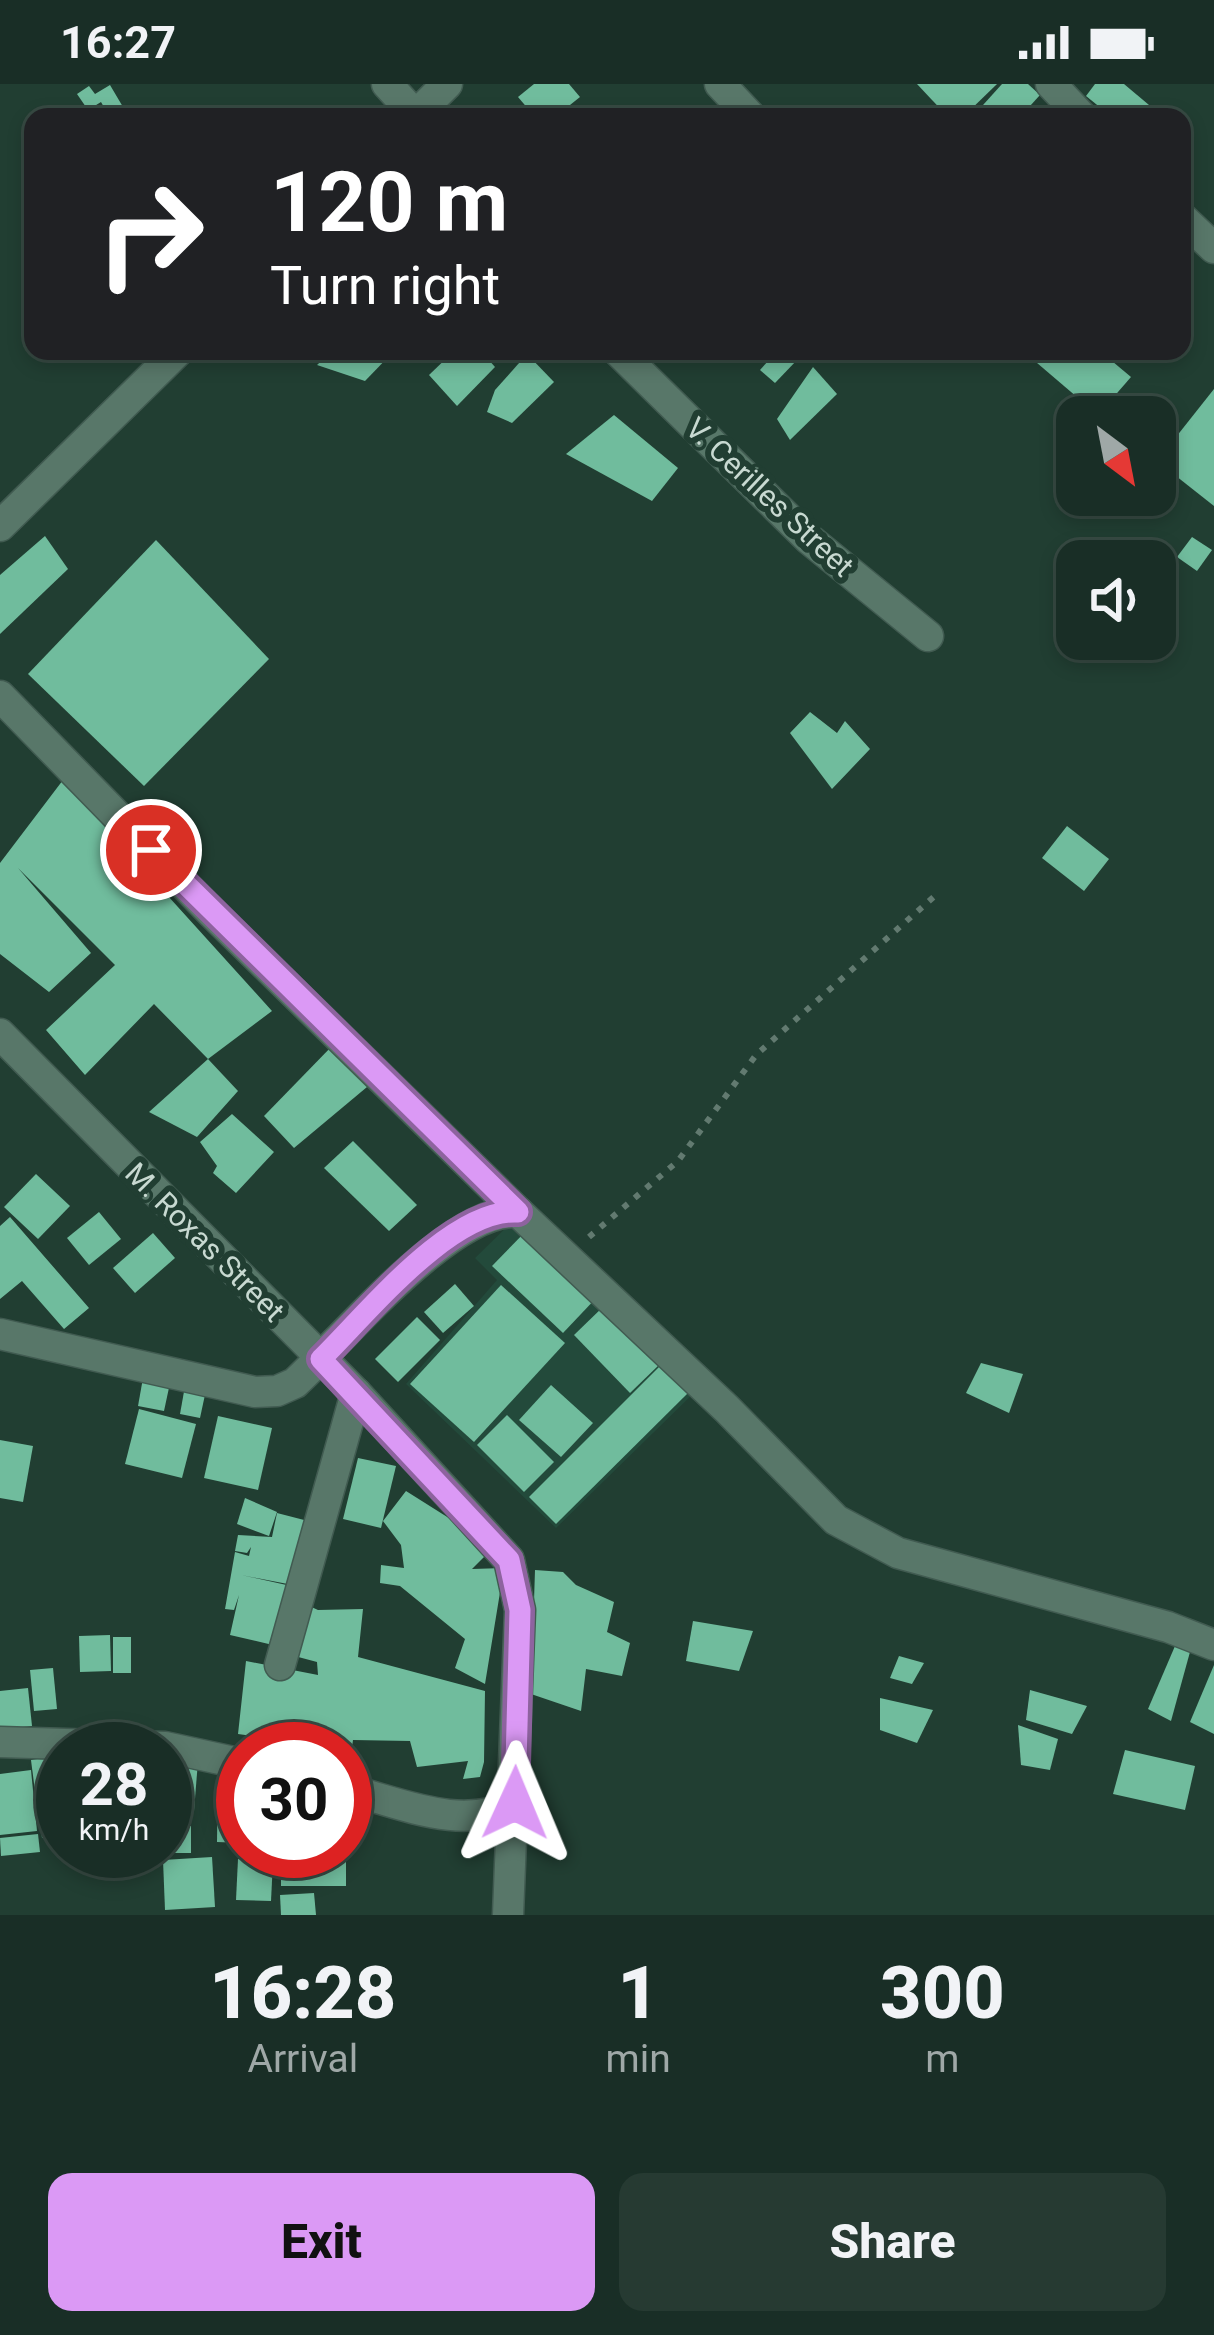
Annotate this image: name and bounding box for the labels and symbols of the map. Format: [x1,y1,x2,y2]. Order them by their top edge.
north arrow [1056,396,1176,516]
street label: V. Cerilles Street [679,410,861,584]
pin [100,799,202,901]
street label: M. Roxas Street [118,1155,292,1329]
speed limit sign: 30 [216,1722,372,1878]
position arrow [452,1740,578,1866]

